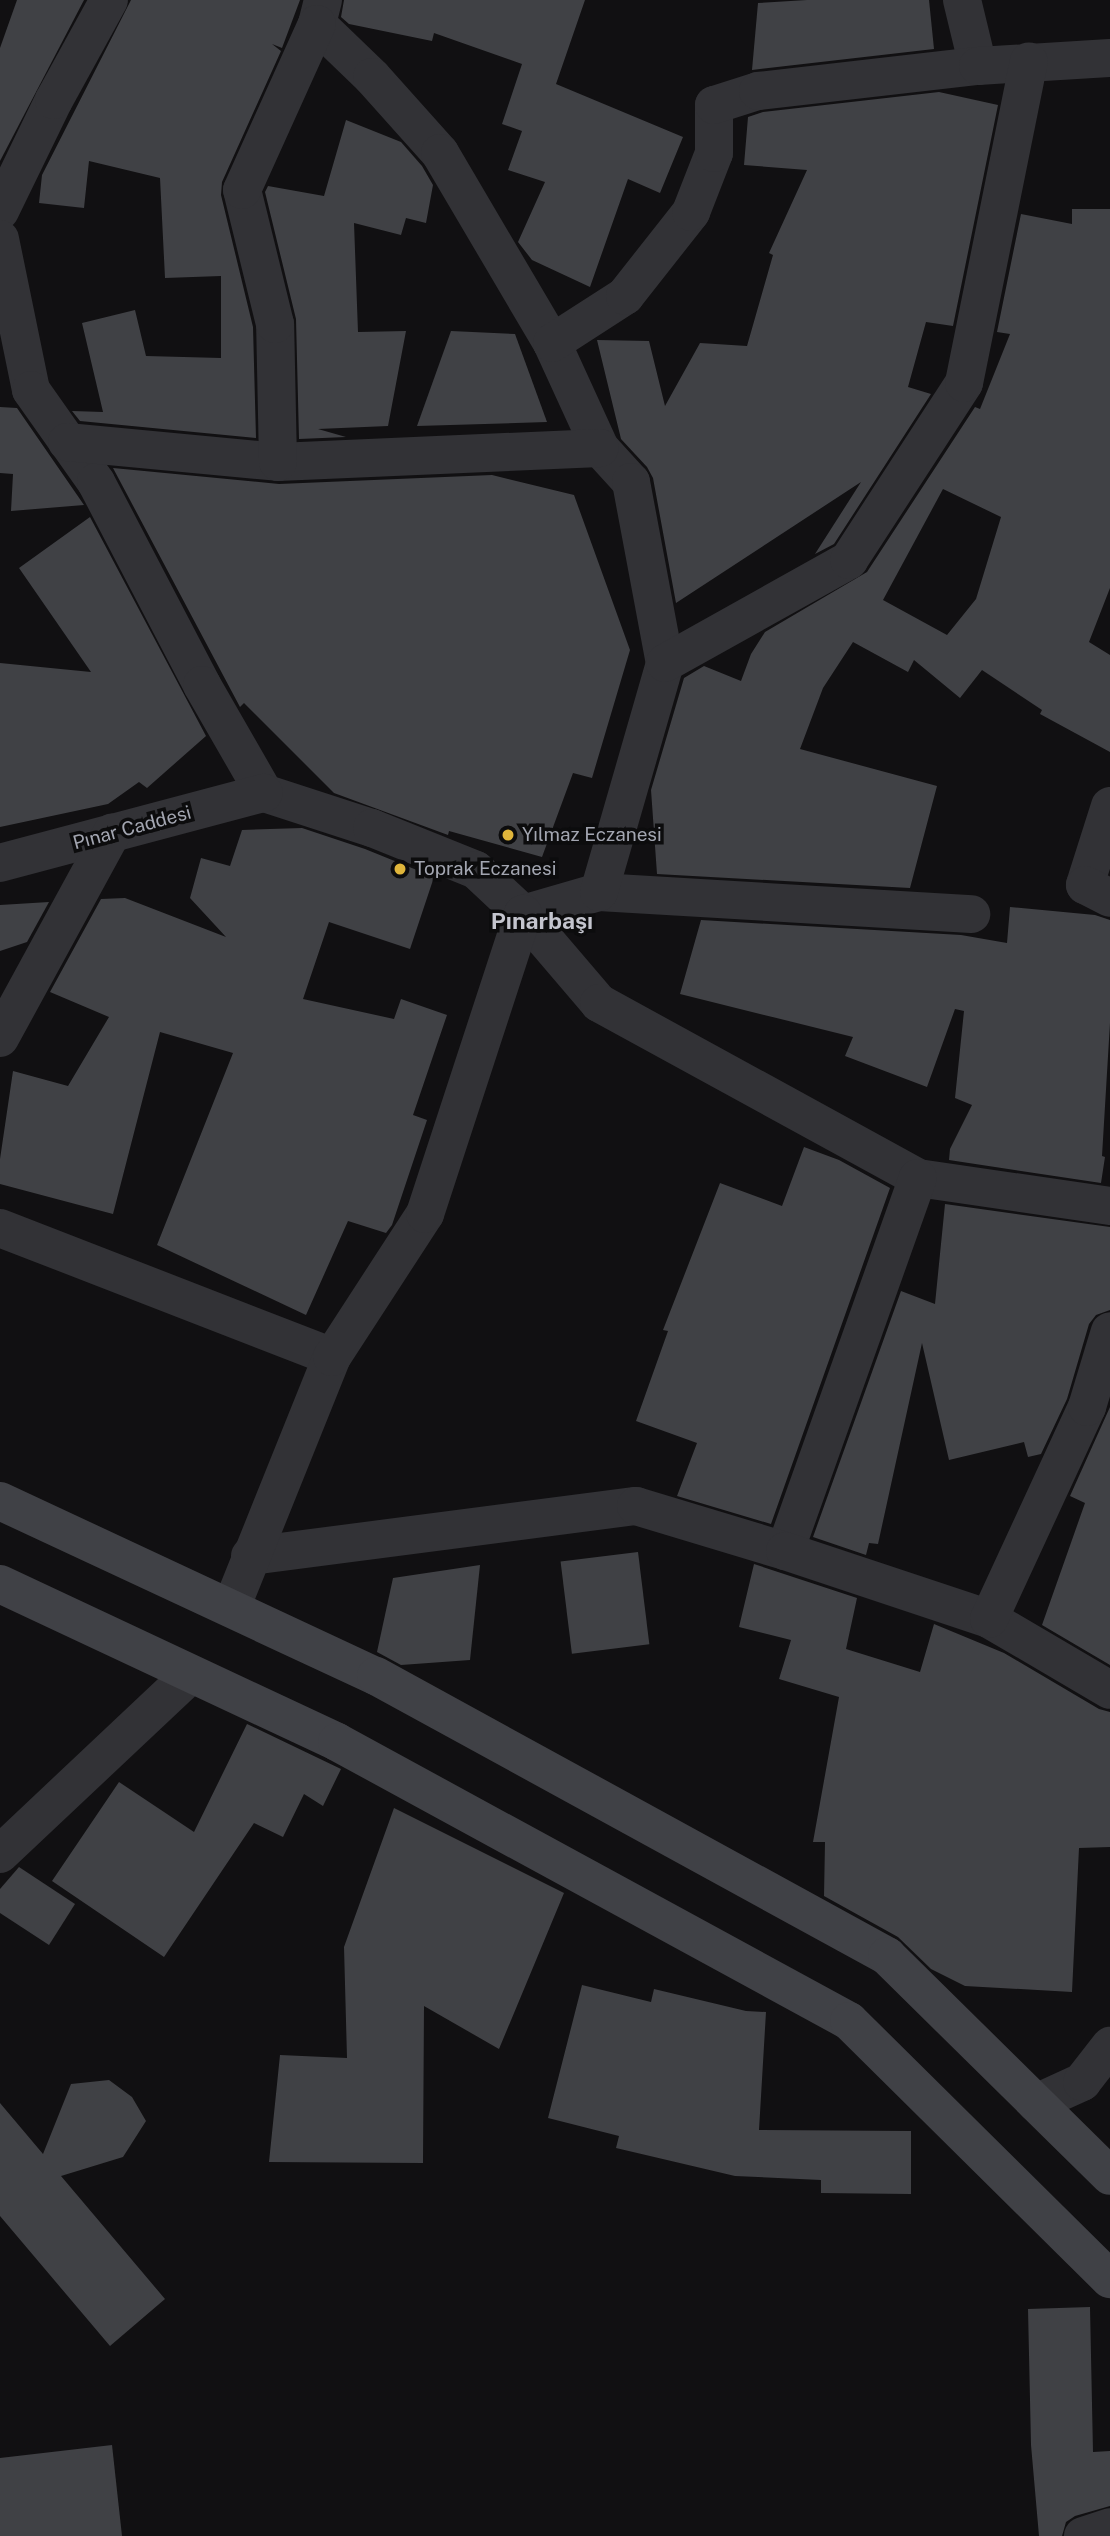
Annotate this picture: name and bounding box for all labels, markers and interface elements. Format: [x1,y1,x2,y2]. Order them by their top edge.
street label: Pınar Caddesi [70,801,194,855]
place label: Yılmaz Eczanesi [522,824,662,846]
marker: Yılmaz Eczanesi [500,827,516,843]
place label: Toprak Eczanesi [414,858,556,880]
marker: Toprak Eczanesi [392,861,408,877]
district label: Pınarbaşı [491,907,593,935]

